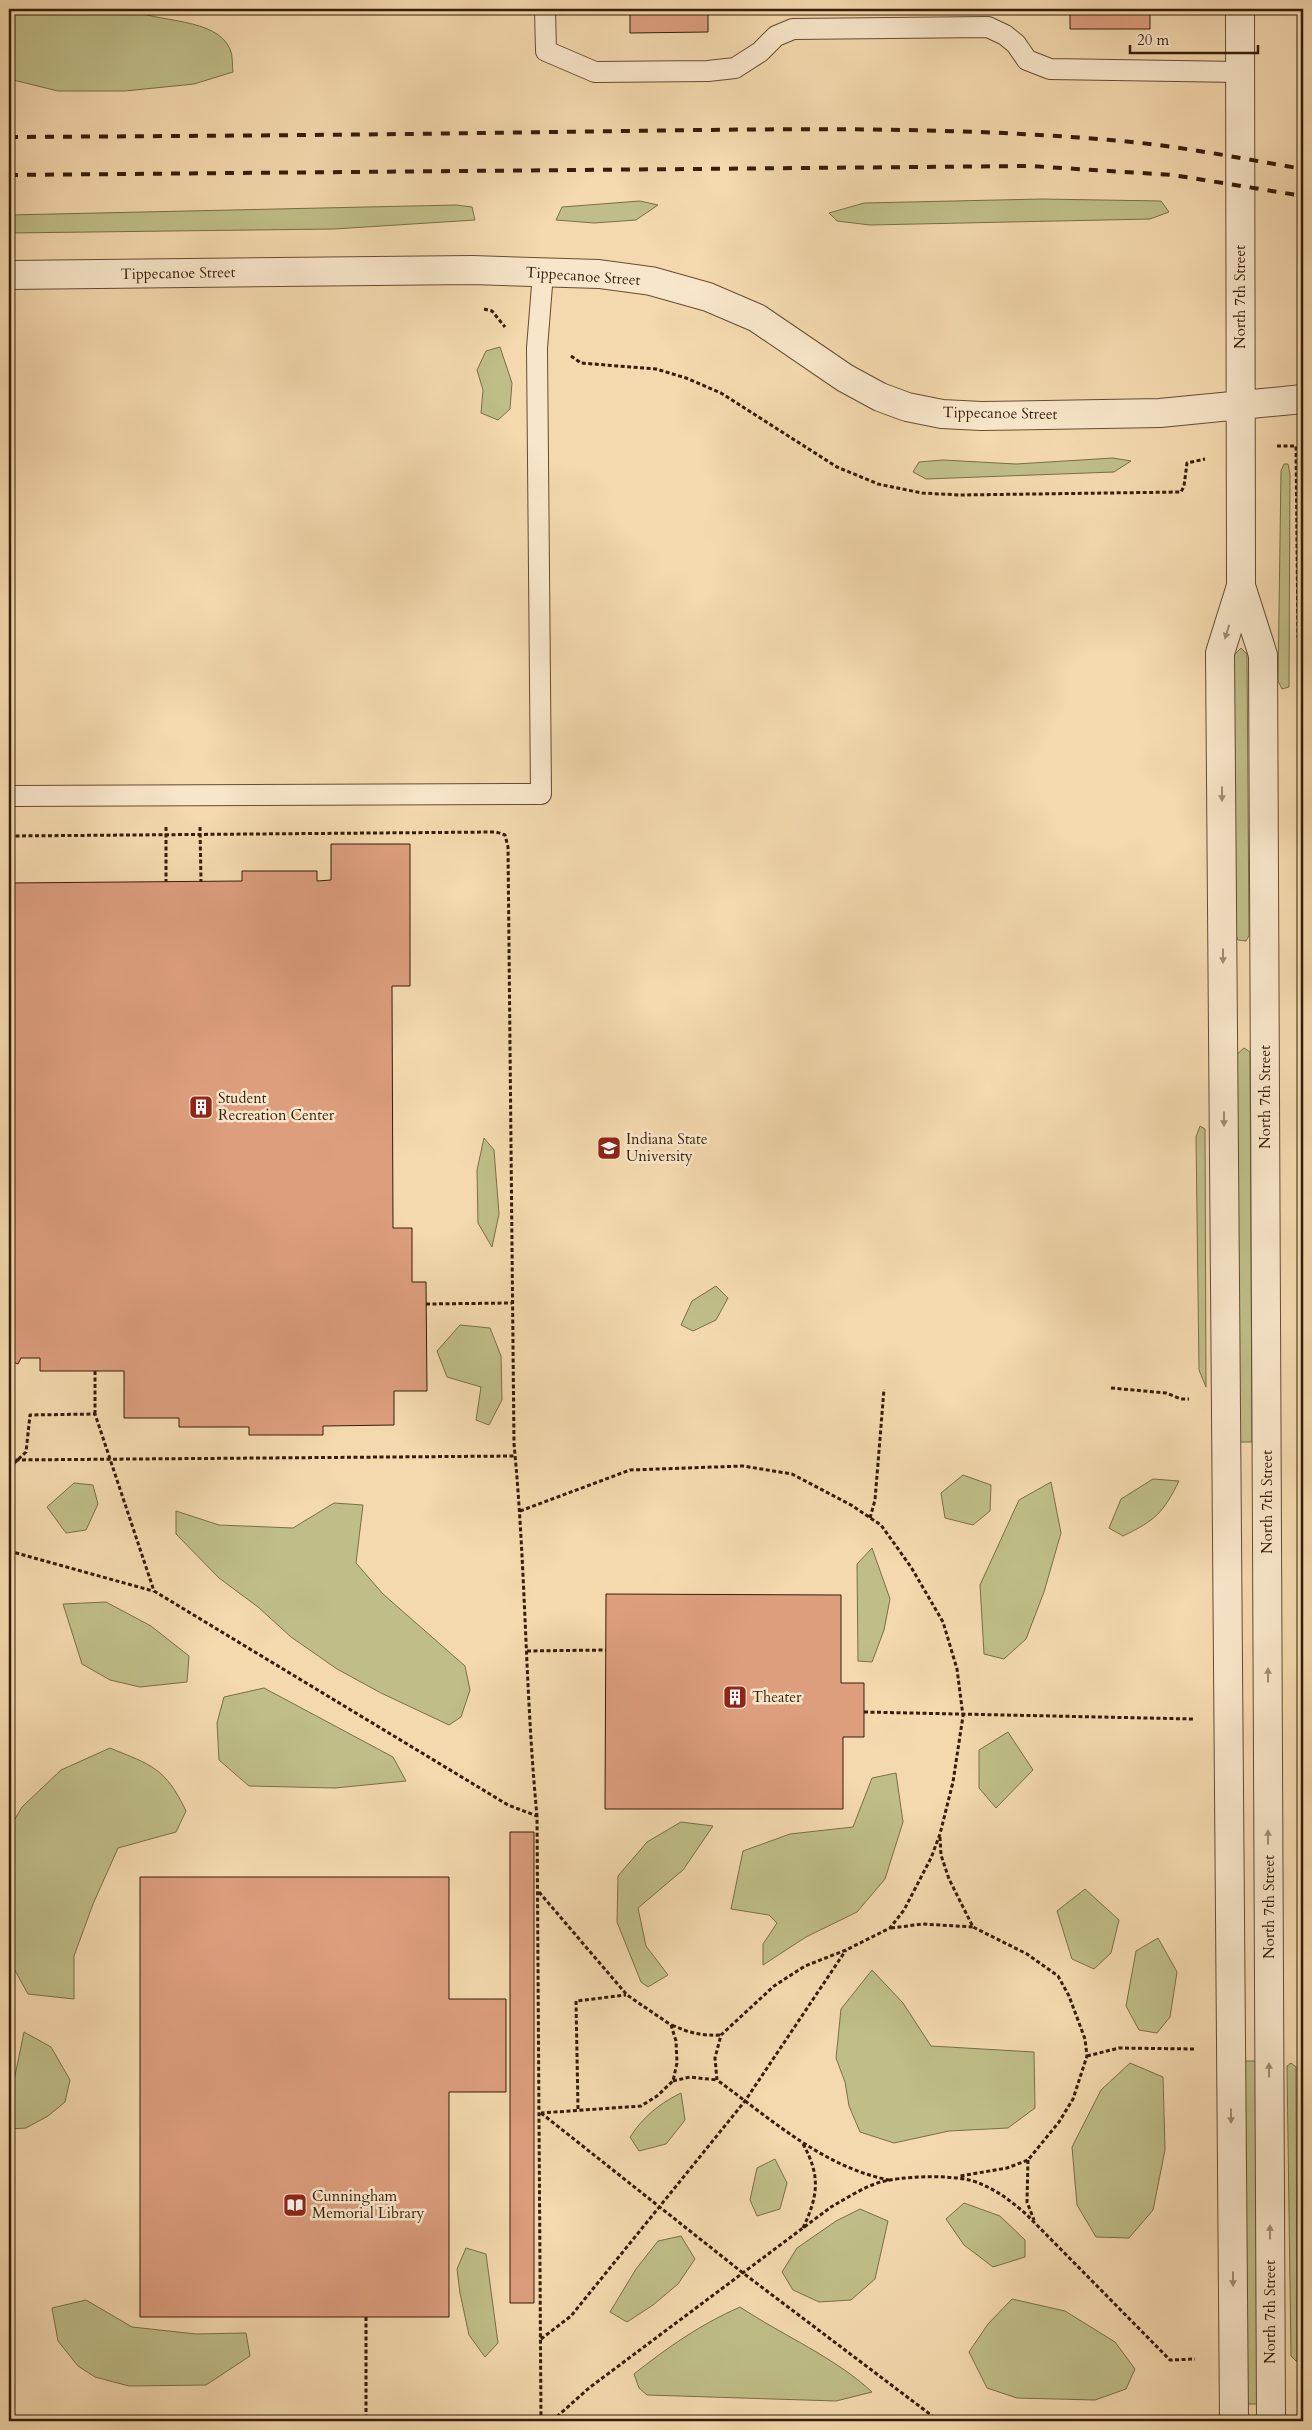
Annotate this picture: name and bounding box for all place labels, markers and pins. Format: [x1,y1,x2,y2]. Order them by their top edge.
place label: Student Recreation Center [218,1088,335,1125]
building icon: Student Recreation Center [188,1094,214,1120]
place label: Indiana State University [626,1129,708,1166]
school or university icon: Indiana State University [596,1135,622,1161]
building icon: Theater [722,1684,748,1710]
place label: Theater [752,1687,802,1707]
place label: Cunningham Memorial Library [312,2186,425,2223]
library icon: Cunningham Memorial Library [282,2192,308,2218]

